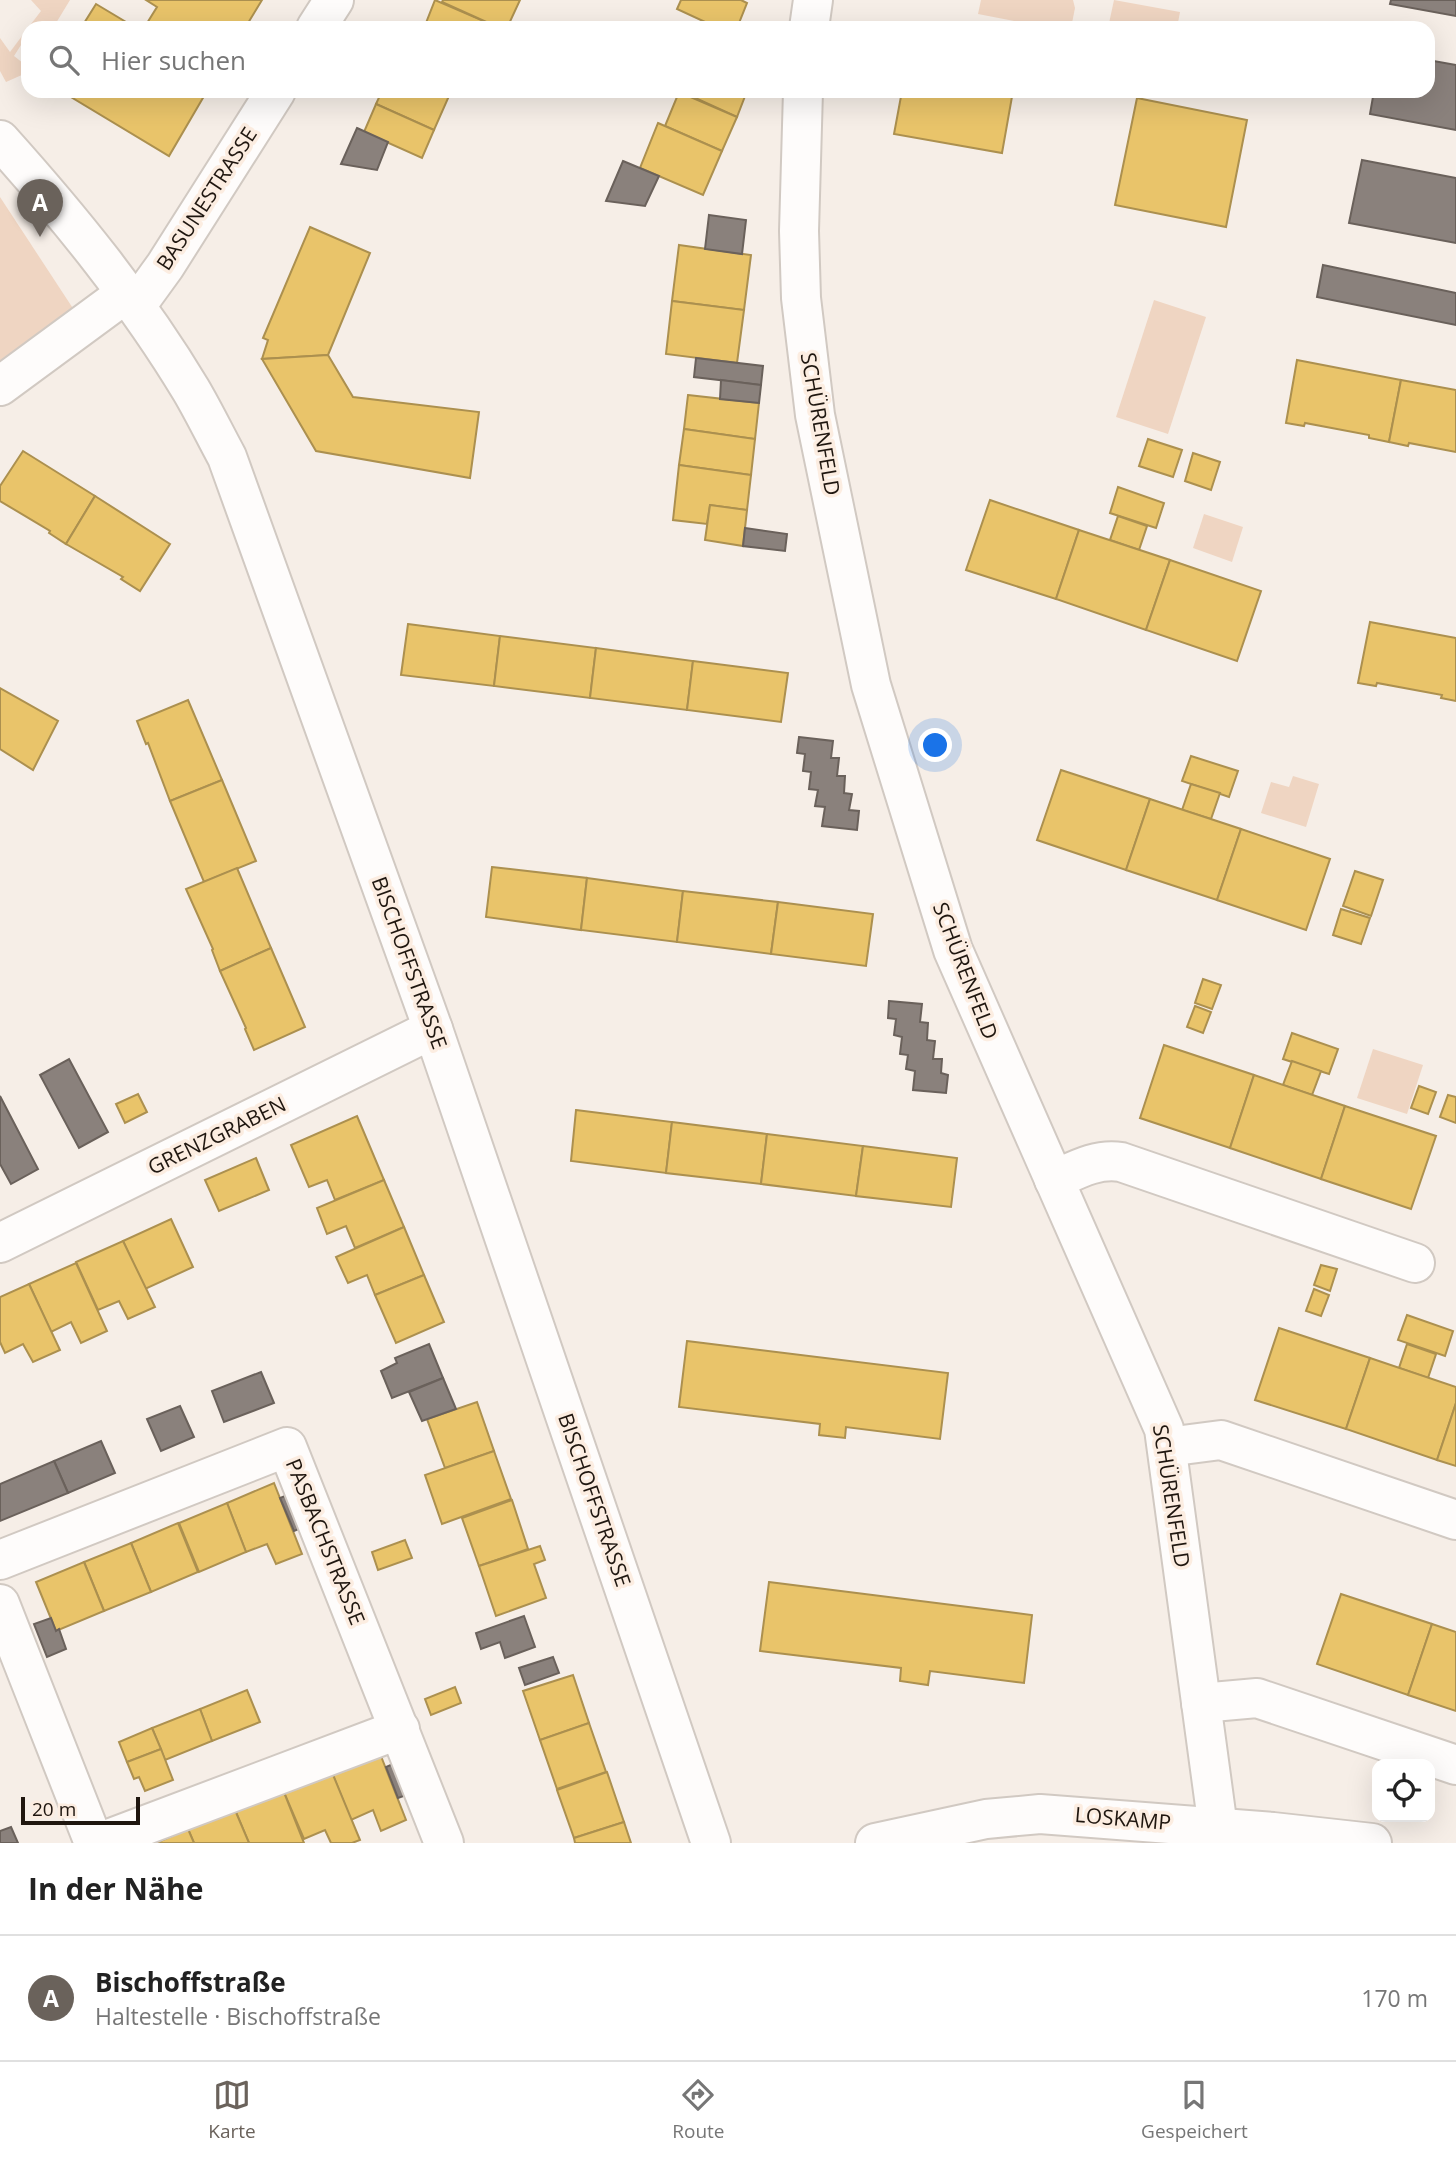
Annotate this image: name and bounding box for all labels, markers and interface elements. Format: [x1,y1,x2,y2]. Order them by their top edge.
search box [21,21,1435,98]
icon: search [45,41,83,79]
text: Hier suchen [101,42,246,78]
street label: BASUNESTRASSE [149,122,263,275]
pin: A [17,179,63,237]
street label: SCHÜRENFELD [795,350,847,498]
your location [918,728,952,762]
street label: BISCHOFFSTRASSE [366,872,454,1053]
street label: SCHÜRENFELD [927,898,1005,1043]
street label: GRENZGRABEN [143,1090,290,1181]
street label: BISCHOFFSTRASSE [552,1409,638,1590]
street label: SCHÜRENFELD [1147,1422,1197,1569]
street label: PASBACHSTRASSE [280,1454,372,1629]
map controls [1372,1759,1435,1822]
button: locate [1372,1759,1435,1822]
scale bar [21,1794,140,1826]
text: 20 m [32,1796,76,1822]
street label: LOSKAMP [1074,1800,1172,1836]
text: In der Nähe [28,1868,204,1909]
text: Bischoffstraße [95,1964,286,2000]
text: A [43,1982,59,2014]
text: 170 m [1361,1982,1428,2014]
text: Haltestelle · Bischoffstraße [95,2000,381,2032]
tab: Karte [208,2076,256,2144]
tab: Route [672,2076,725,2144]
tab: Gespeichert [1141,2076,1248,2144]

